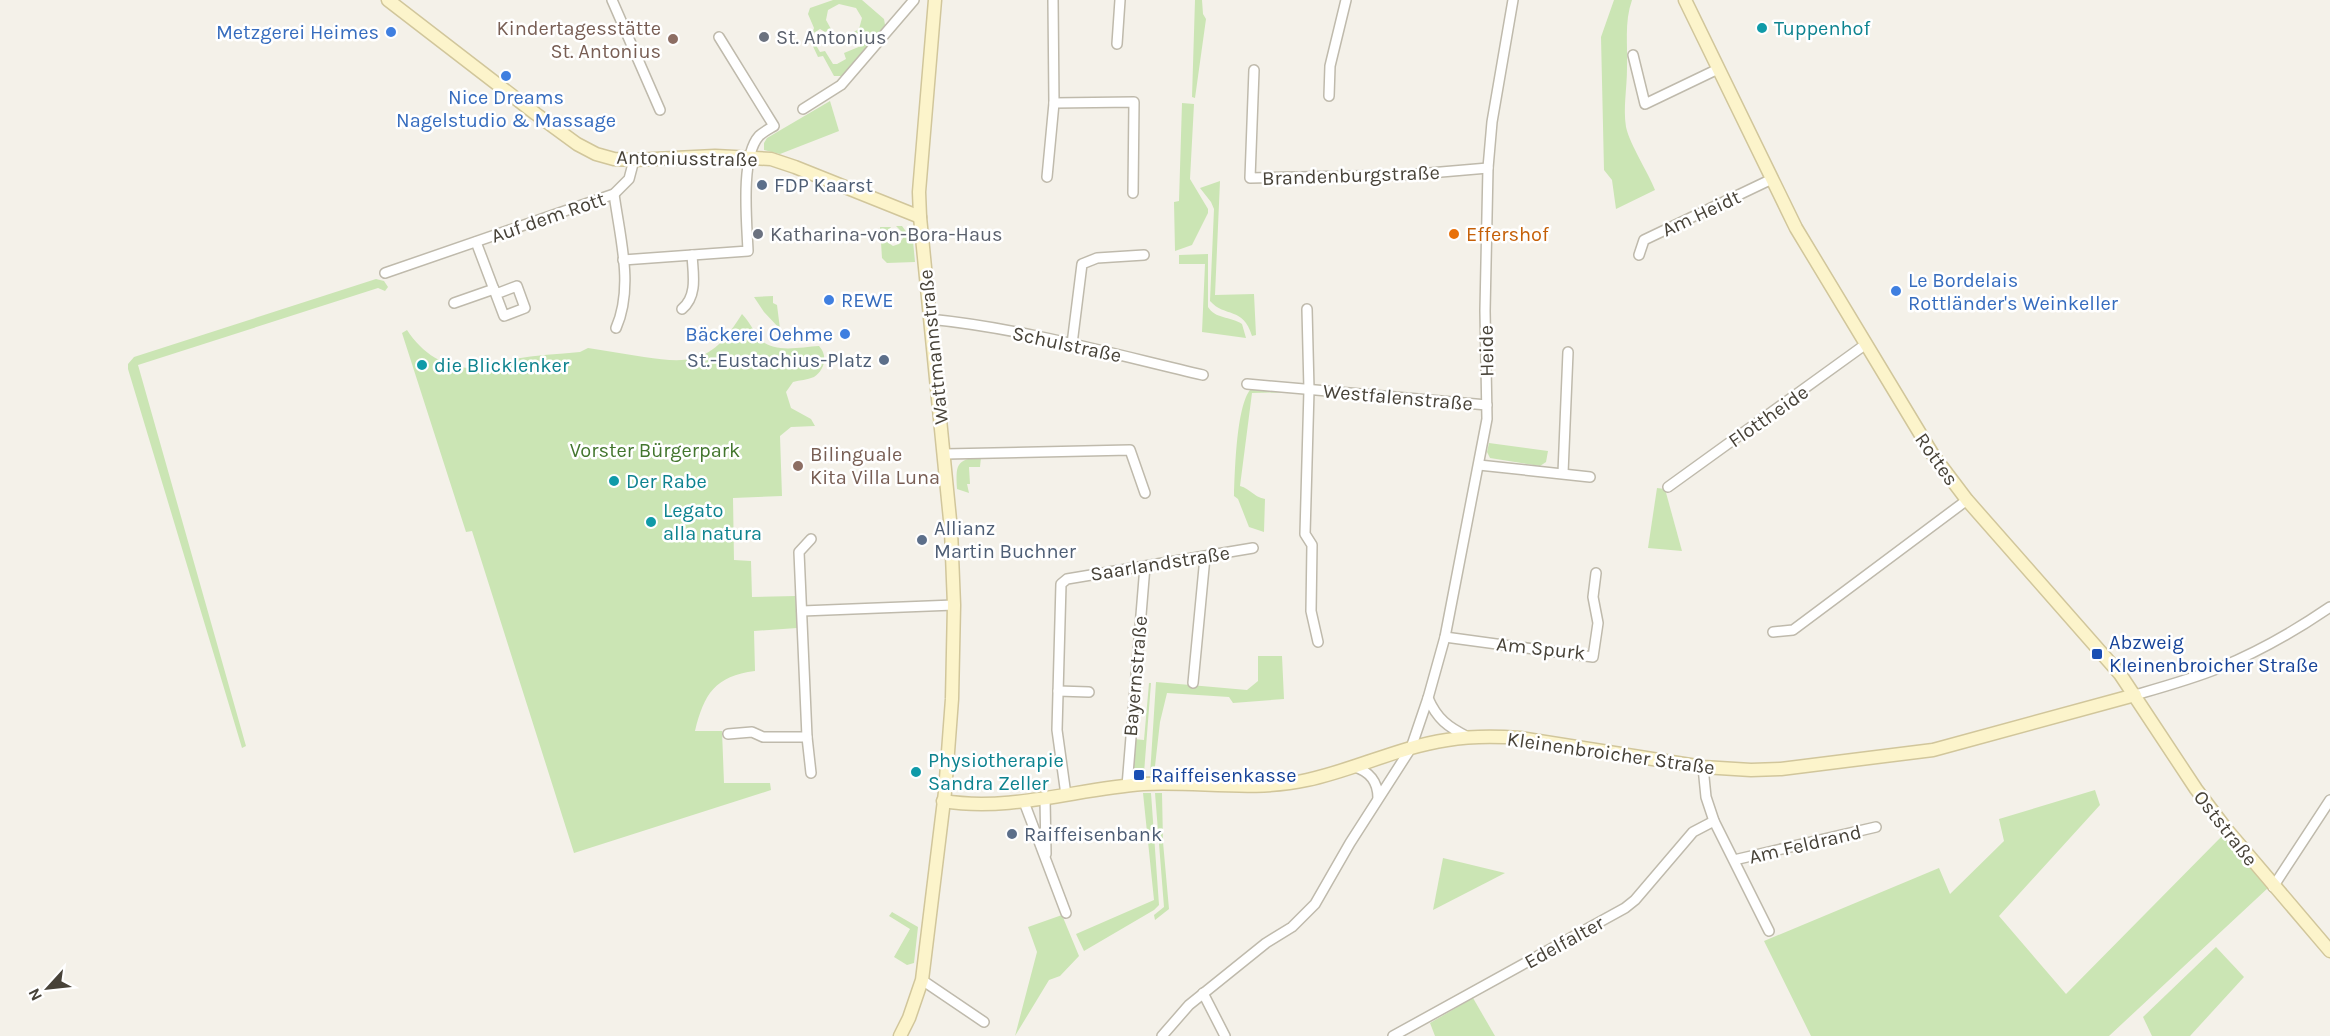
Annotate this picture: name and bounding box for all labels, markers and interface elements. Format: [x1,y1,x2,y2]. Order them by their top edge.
place label: Kindertagesstätte St. Antonius [497,17,661,63]
place label: Tuppenhof [1774,17,1870,40]
place label: Metzgerei Heimes [216,21,379,44]
marker: Tuppenhof [1755,21,1769,35]
marker: Metzgerei Heimes [384,25,398,39]
place label: St. Antonius [776,26,887,49]
marker: St. Antonius [757,30,771,44]
marker: Kindertagesstätte St. Antonius [666,32,680,46]
marker: Nice Dreams Nagelstudio & Massage [499,69,513,83]
place label: Nice Dreams Nagelstudio & Massage [396,86,616,132]
street label: Antoniusstraße [616,146,758,171]
street label: Brandenburgstraße [1262,161,1440,190]
place label: FDP Kaarst [774,174,873,197]
marker: FDP Kaarst [755,178,769,192]
street label: Am Heidt [1658,185,1745,242]
street label: Auf dem Rott [488,187,609,248]
place label: Katharina-von-Bora-Haus [770,223,1003,246]
place label: Effershof [1466,223,1549,246]
marker: Katharina-von-Bora-Haus [751,227,765,241]
marker: Effershof [1447,227,1461,241]
street label: Wattmannstraße [914,268,953,426]
place label: Le Bordelais Rottländer's Weinkeller [1908,269,2119,315]
marker: Le Bordelais Rottländer's Weinkeller [1889,284,1903,298]
place label: REWE [841,289,894,312]
marker: REWE [822,293,836,307]
street label: Schulstraße [1010,322,1124,367]
place label: Bäckerei Oehme [685,323,833,346]
street label: Heide [1475,325,1498,377]
marker: Bäckerei Oehme [838,327,852,341]
place label: St.-Eustachius-Platz [687,349,872,372]
marker: St.-Eustachius-Platz [877,353,891,367]
place label: die Blicklenker [434,354,570,377]
marker: die Blicklenker [415,358,429,372]
street label: Westfalenstraße [1322,379,1474,415]
street label: Flottheide [1724,380,1813,452]
street label: Rottes [1910,429,1963,490]
park label: Vorster Bürgerpark [570,439,740,462]
place label: Bilinguale Kita Villa Luna [810,443,940,489]
marker: Bilinguale Kita Villa Luna [791,459,805,473]
place label: Der Rabe [626,470,707,493]
marker: Der Rabe [607,474,621,488]
place label: Legato alla natura [663,499,762,545]
marker: Legato alla natura [644,515,658,529]
place label: Allianz Martin Buchner [934,517,1077,563]
marker: Allianz Martin Buchner [915,533,929,547]
street label: Saarlandstraße [1089,541,1231,586]
street label: Bayernstraße [1119,615,1152,737]
place label: Abzweig Kleinenbroicher Straße [2109,631,2318,677]
street label: Am Spurk [1495,632,1587,665]
marker: Abzweig Kleinenbroicher Straße [2090,647,2104,661]
street label: Kleinenbroicher Straße [1506,728,1716,779]
place label: Physiotherapie Sandra Zeller [928,749,1064,795]
place label: Raiffeisenkasse [1151,764,1297,787]
marker: Physiotherapie Sandra Zeller [909,765,923,779]
marker: Raiffeisenkasse [1132,768,1146,782]
street label: Oststraße [2189,786,2262,871]
street label: Am Feldrand [1747,820,1864,869]
place label: Raiffeisenbank [1024,823,1162,846]
marker: Raiffeisenbank [1005,827,1019,841]
street label: Edelfalter [1520,911,1609,974]
north arrow [18,958,78,1018]
text: N [24,985,46,1004]

